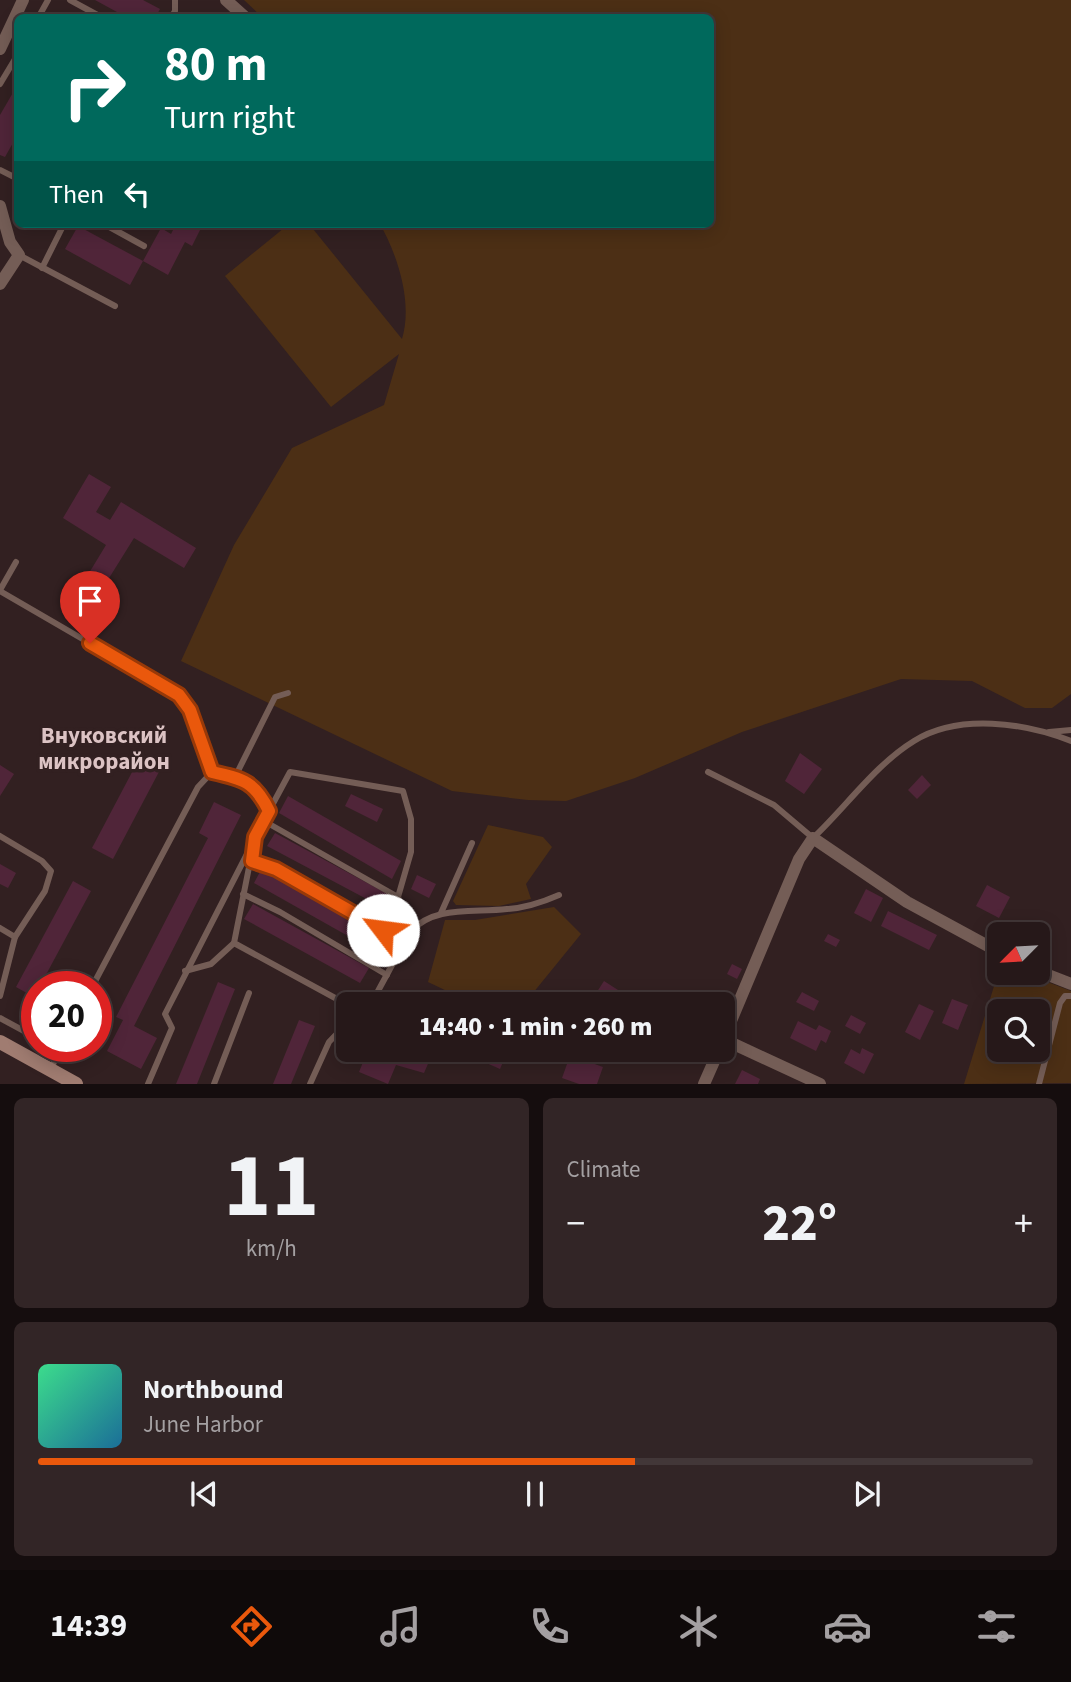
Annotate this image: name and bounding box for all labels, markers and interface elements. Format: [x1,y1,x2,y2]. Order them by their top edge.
text: 80 m [164,30,268,100]
icon: right [49,42,140,133]
text: Turn right [164,95,295,141]
icon: left [118,175,156,213]
text: Then [49,176,104,213]
pin [60,571,120,643]
icon: arrive [71,582,109,620]
district label: Внуковский микрорайон [38,719,170,778]
position arrow [346,893,420,967]
north arrow [987,922,1050,985]
map controls [987,922,1050,1062]
speed limit sign: 20 [21,971,112,1062]
button: search [987,999,1050,1062]
text: 14:40 · 1 min · 260 m [419,1008,652,1045]
text: 11 [223,1122,319,1251]
text: Climate [567,1153,640,1186]
text: 22° [762,1187,837,1261]
text: − [567,1197,585,1251]
text: + [1014,1197,1033,1251]
text: km/h [246,1232,297,1265]
text: Northbound [143,1371,284,1408]
text: June Harbor [143,1408,263,1441]
icon: previous [185,1475,223,1513]
icon: pause [516,1475,554,1513]
icon: next [848,1475,886,1513]
icon: directions [227,1602,276,1651]
icon: music [376,1602,425,1651]
icon: phone [525,1602,574,1651]
icon: climate [674,1602,723,1651]
icon: car [823,1602,872,1651]
icon: filters [972,1602,1021,1651]
text: 14:39 [50,1603,127,1649]

